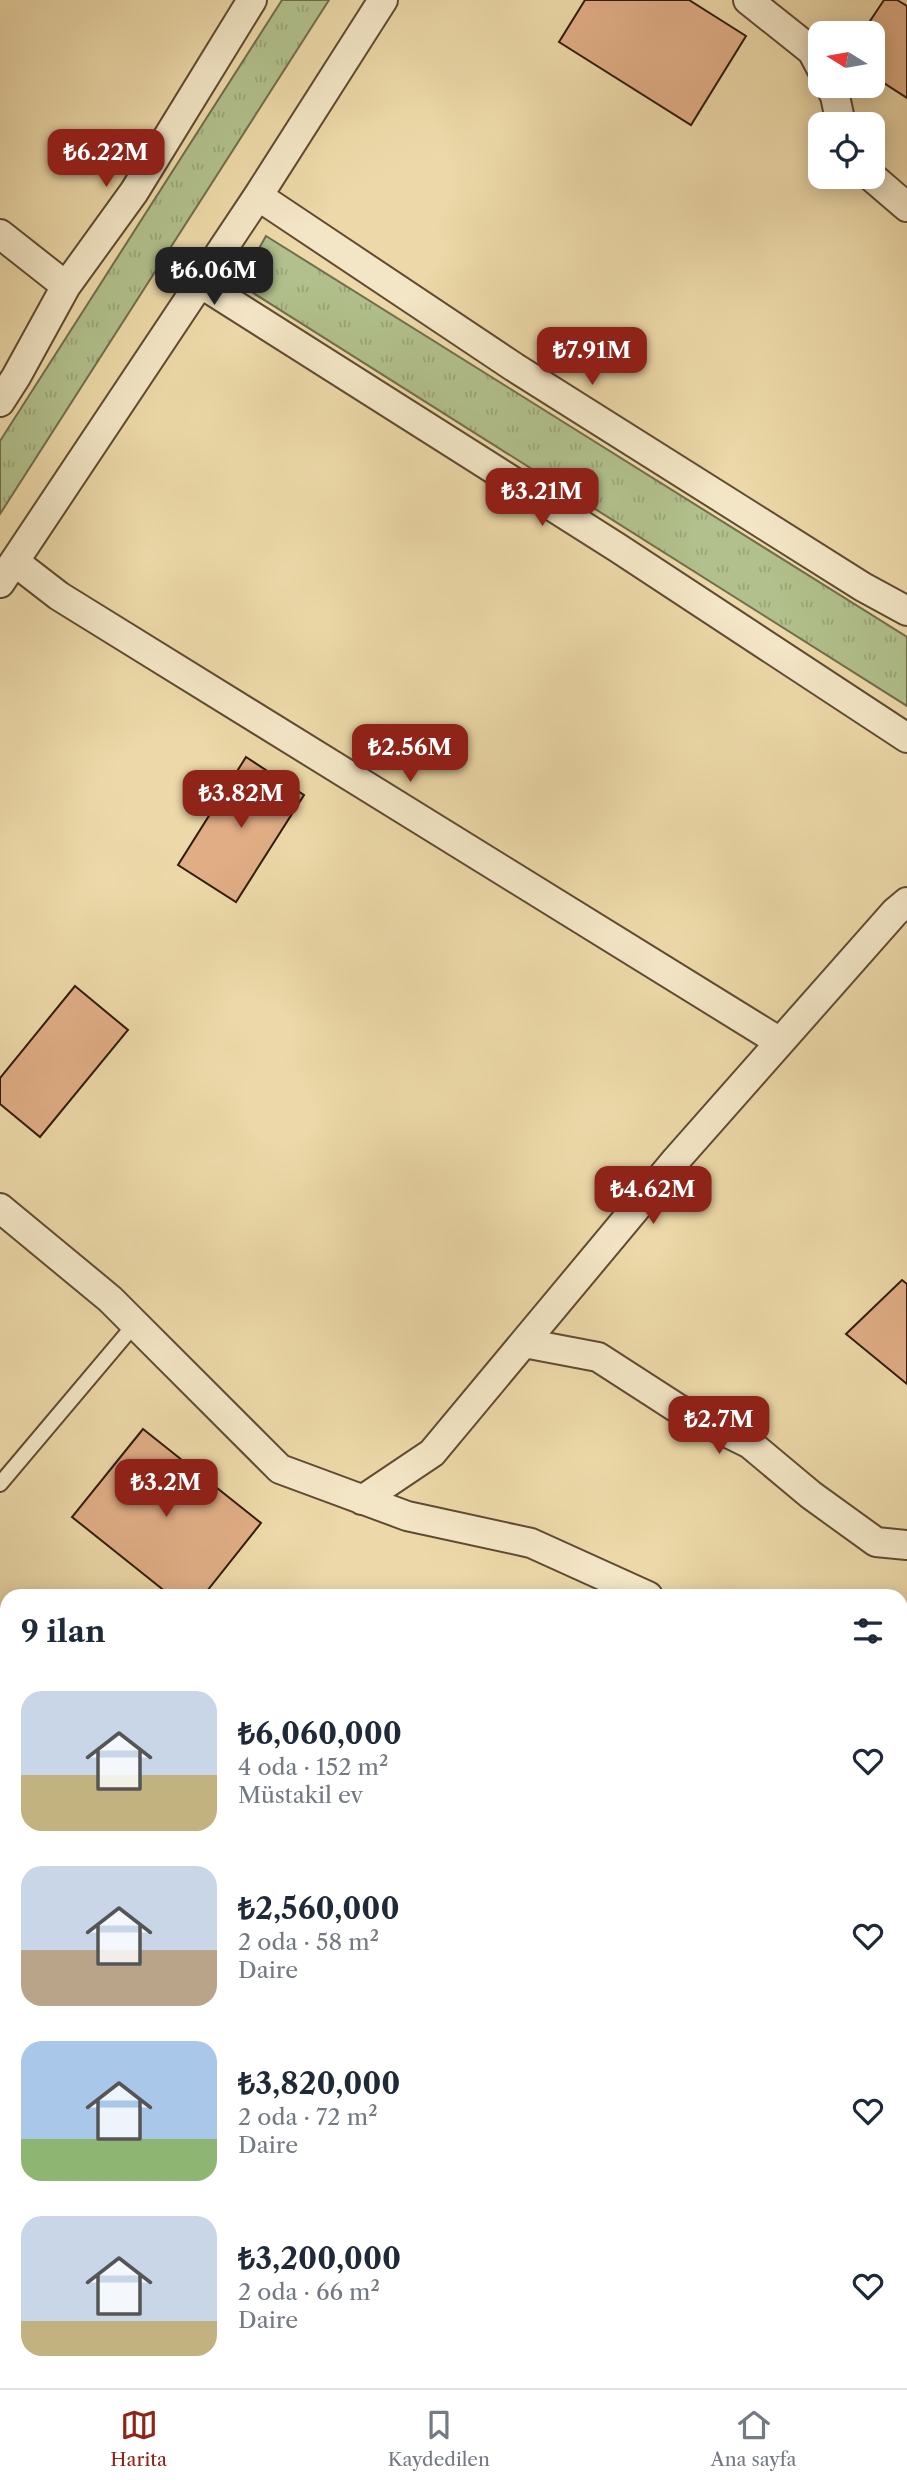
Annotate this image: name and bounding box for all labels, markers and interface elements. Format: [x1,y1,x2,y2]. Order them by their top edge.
north arrow [808,21,886,98]
map controls [808,21,885,189]
button: locate [808,112,885,189]
pin: ₺6.22M [49,130,163,189]
text: ₺6.22M [64,138,148,166]
pin: ₺6.06M [157,247,271,307]
text: ₺6.06M [171,256,257,284]
pin: ₺7.91M [535,328,649,387]
text: ₺7.91M [553,336,631,364]
pin: ₺3.21M [485,468,599,528]
text: ₺3.21M [502,477,582,505]
pin: ₺2.56M [353,724,467,784]
text: ₺2.56M [368,733,452,761]
pin: ₺3.82M [184,770,298,830]
text: ₺3.82M [199,779,283,807]
pin: ₺4.62M [596,1166,710,1226]
text: ₺4.62M [611,1175,695,1203]
pin: ₺2.7M [670,1396,768,1456]
text: ₺2.7M [684,1405,754,1433]
pin: ₺3.2M [117,1460,215,1519]
text: ₺3.2M [131,1468,201,1496]
icon: filters [849,1612,887,1650]
text: 9 ilan [21,1613,106,1650]
text: ₺6,060,000 [238,1715,402,1752]
icon: home [77,1719,161,1803]
icon: heart [849,1742,887,1780]
text: 4 oda · 152 m² [238,1753,388,1781]
text: Müstakil ev [238,1781,363,1809]
text: ₺2,560,000 [238,1890,400,1927]
icon: home [77,1894,161,1978]
icon: heart [849,1917,887,1955]
text: 2 oda · 58 m² [238,1928,379,1956]
text: Daire [238,1956,298,1984]
text: ₺3,820,000 [238,2065,400,2102]
icon: home [77,2069,161,2153]
icon: heart [849,2092,887,2130]
text: 2 oda · 72 m² [238,2103,378,2131]
text: Daire [238,2131,298,2159]
text: ₺3,200,000 [238,2240,401,2277]
icon: home [77,2244,161,2328]
icon: heart [849,2267,887,2305]
text: 2 oda · 66 m² [238,2278,380,2306]
text: Daire [238,2306,298,2334]
tab: Harita [110,2406,167,2471]
tab: Kaydedilen [388,2406,490,2471]
tab: Ana sayfa [711,2406,797,2471]

